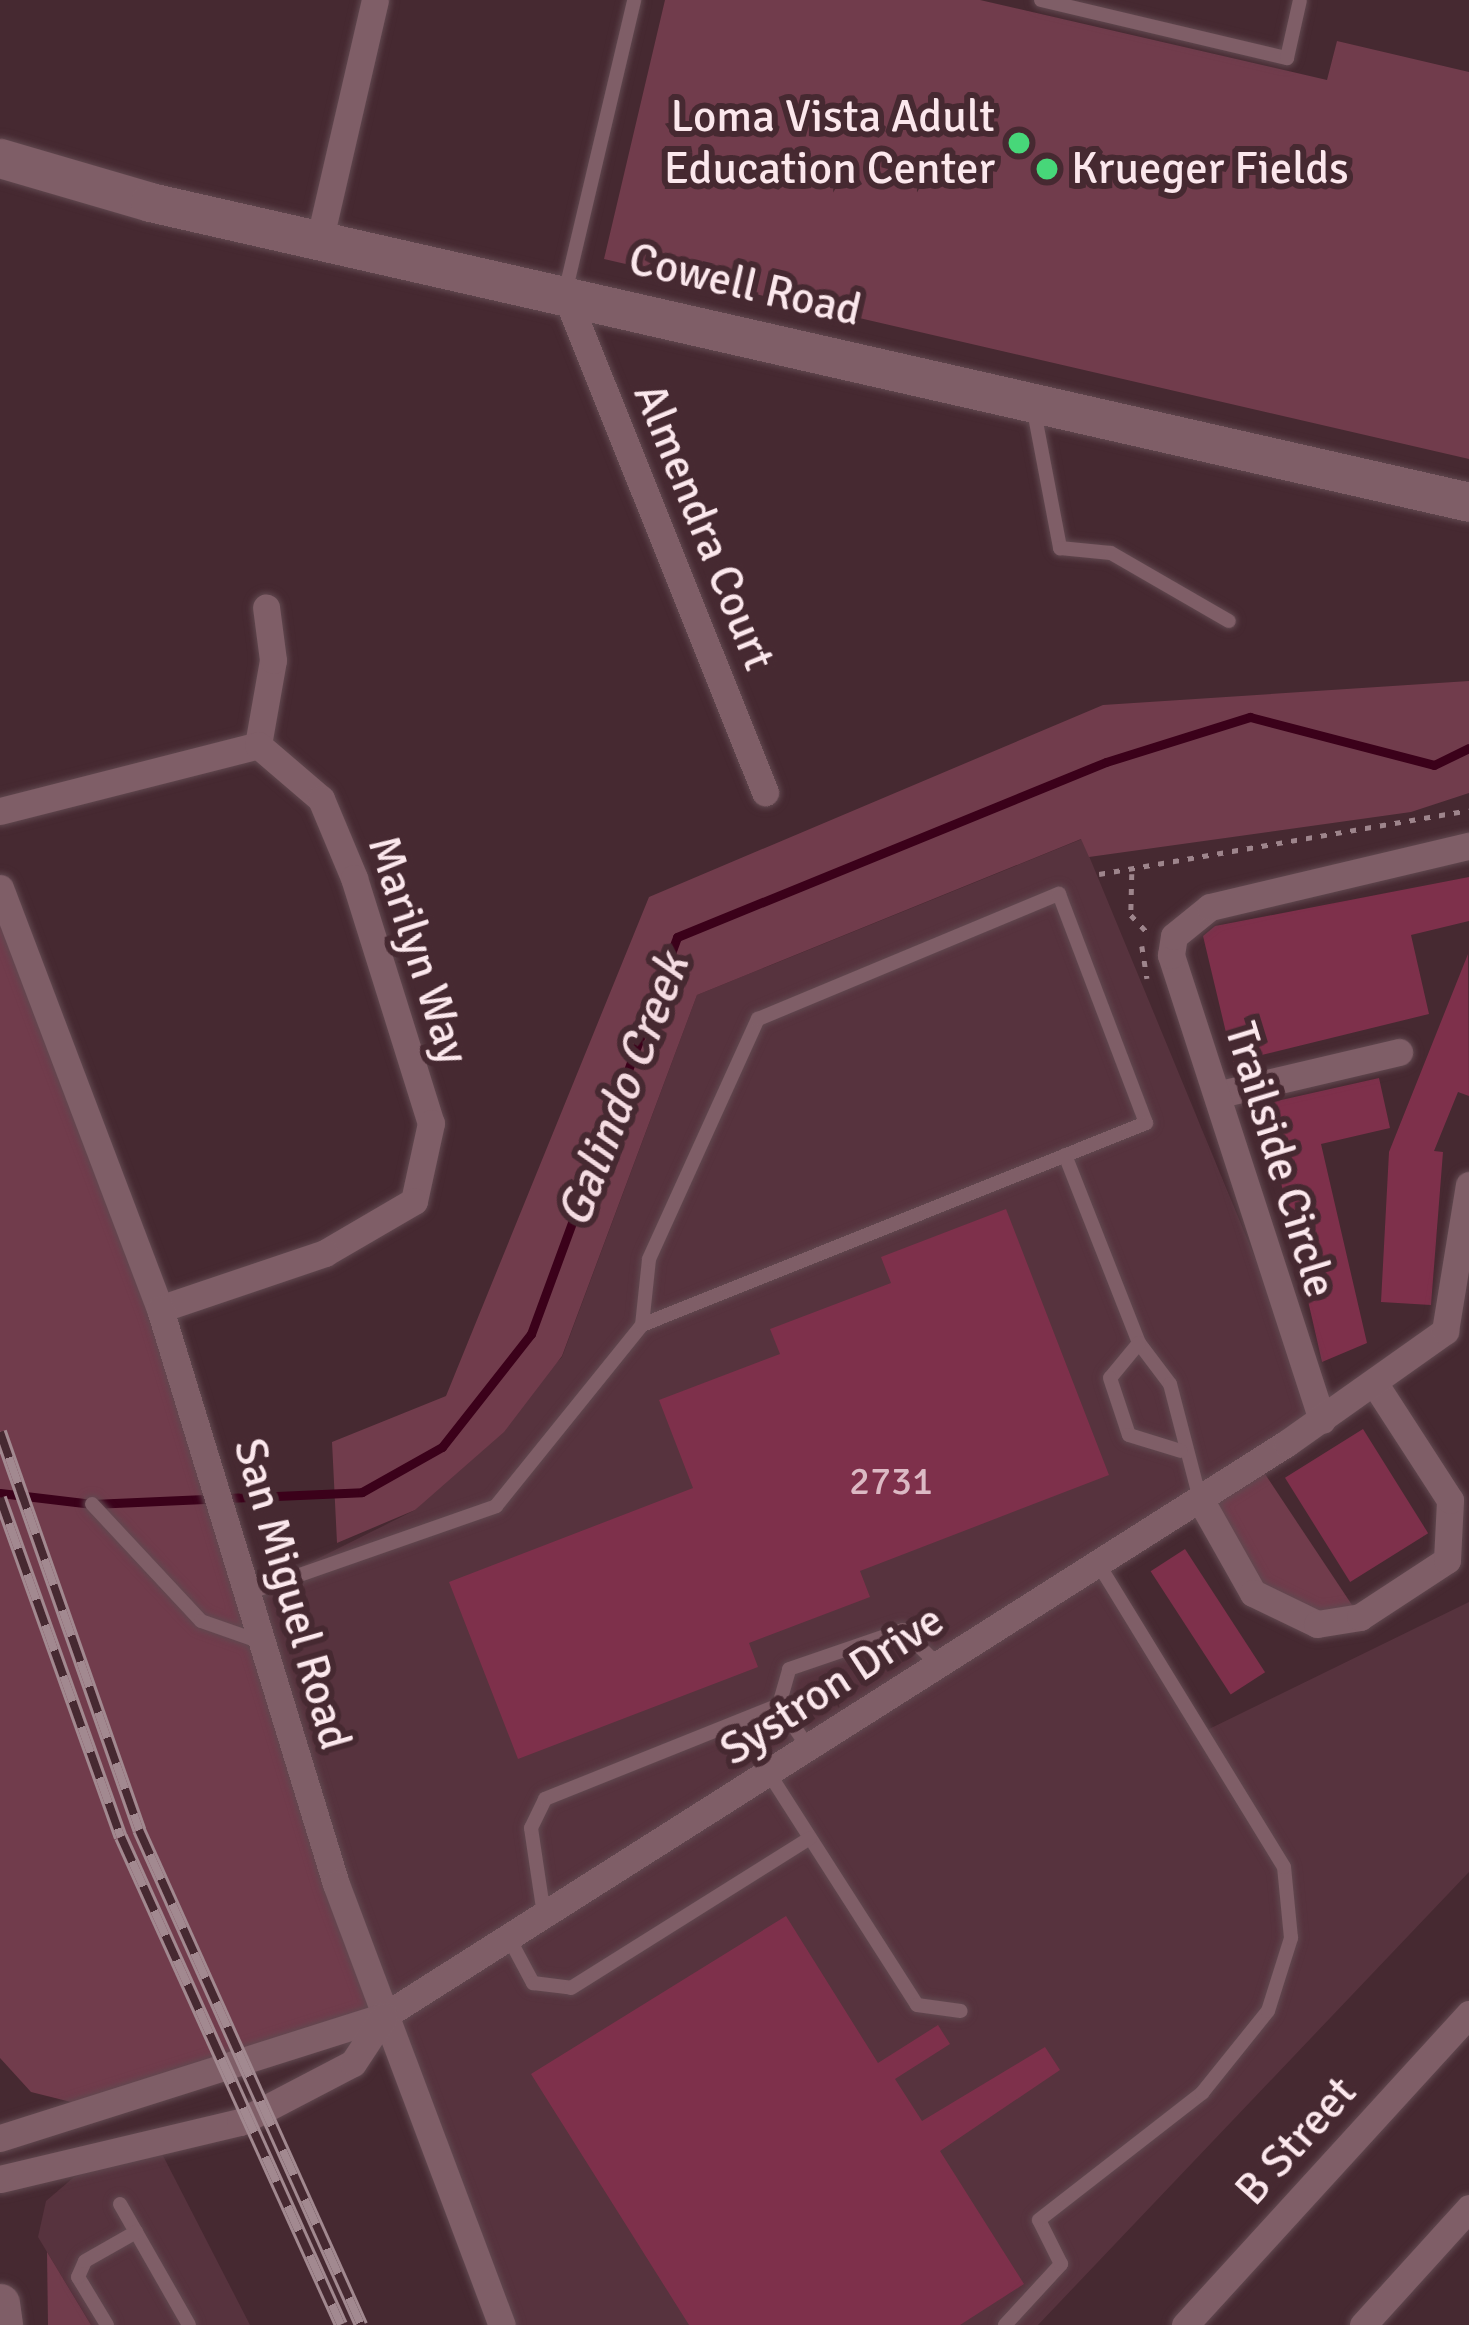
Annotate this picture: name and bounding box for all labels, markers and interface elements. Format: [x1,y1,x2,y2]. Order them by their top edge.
place label: Loma Vista Adult Education Center [664,90,995,196]
marker: Loma Vista Adult Education Center [1006,130,1032,156]
place label: Krueger Fields [1071,142,1349,196]
marker: Krueger Fields [1034,156,1060,182]
street label: Cowell Road [624,232,866,338]
street label: Almendra Court [622,376,786,678]
street label: Marilyn Way [356,829,480,1071]
water label: Galindo Creek [545,946,701,1234]
street label: Trailside Circle [1213,1016,1347,1304]
street label: San Miguel Road [222,1432,362,1756]
house number: 2731 [849,1458,933,1504]
street label: Systron Drive [710,1593,954,1777]
street label: B Street [1224,2066,1368,2216]

